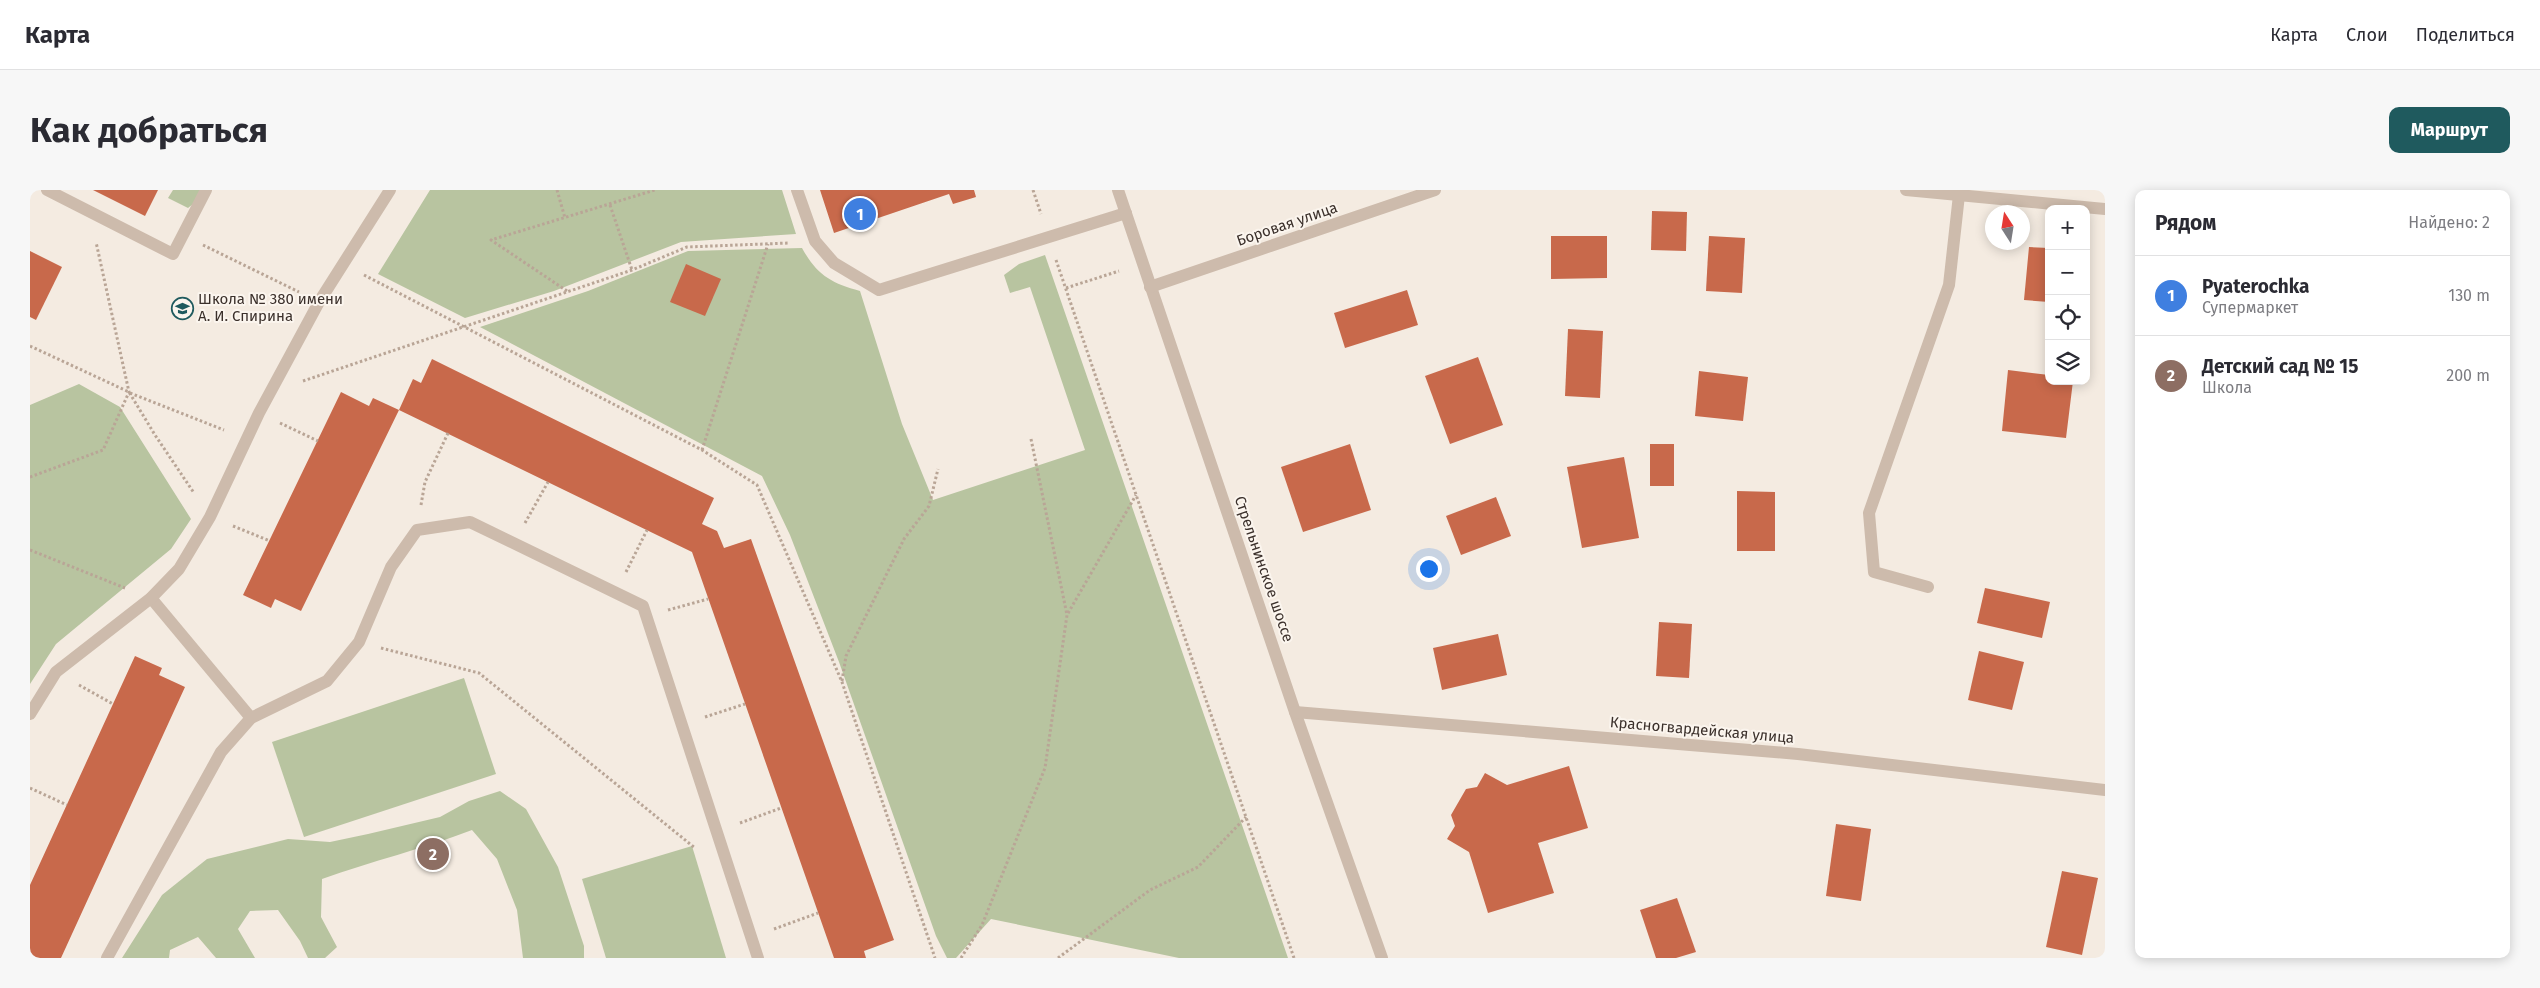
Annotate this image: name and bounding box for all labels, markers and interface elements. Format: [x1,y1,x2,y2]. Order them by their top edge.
text: Карта [25,21,90,49]
text: Карта [2270,24,2318,46]
text: Слои [2346,24,2388,46]
text: Поделиться [2416,24,2515,46]
button: Маршрут [2389,107,2510,153]
text: Как добраться [30,109,268,151]
pin: 1 [844,195,876,233]
street label: Боровая улица [1234,198,1340,250]
north arrow [1985,205,2030,250]
map controls [2045,205,2090,385]
button: + [2045,205,2090,250]
text: Рядом [2155,210,2216,236]
text: Найдено: 2 [2408,213,2490,232]
button: − [2045,250,2090,295]
text: Pyaterochka [2202,275,2309,298]
text: 1 [2167,286,2175,305]
text: 130 m [2448,286,2490,305]
place label: Школа № 380 имени А. И. Спирина [198,290,343,325]
button: locate [2045,295,2090,340]
school or university icon: Школа № 380 имени А. И. Спирина [170,296,194,320]
text: Супермаркет [2202,298,2298,317]
button: layers [2045,340,2090,385]
text: Детский сад № 15 [2202,355,2358,378]
text: 2 [2167,366,2175,385]
text: 200 m [2446,366,2490,385]
text: Школа [2202,378,2252,397]
street label: Стрельнинское шоссе [1231,494,1297,644]
your location [1416,556,1442,582]
street label: Красногвардейская улица [1609,713,1795,747]
pin: 2 [417,835,449,873]

